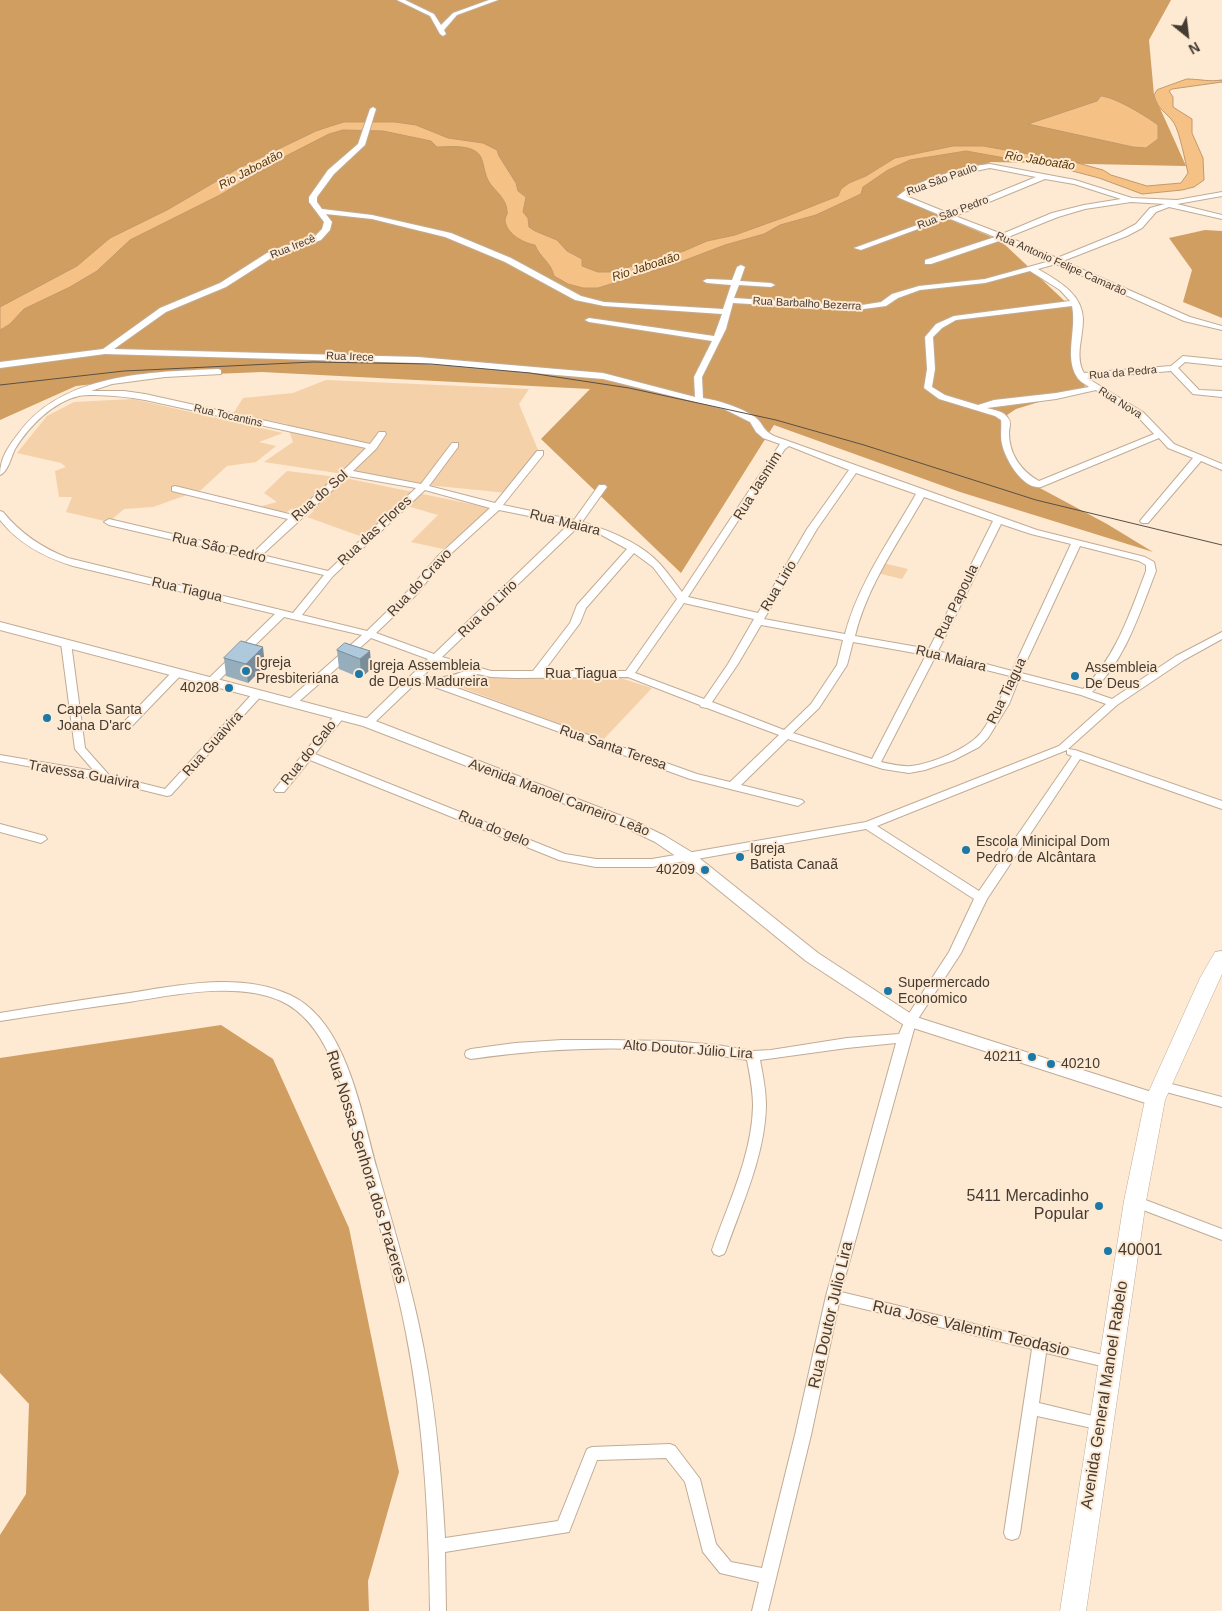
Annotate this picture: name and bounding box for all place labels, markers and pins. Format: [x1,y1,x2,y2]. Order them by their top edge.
place label: Igreja Presbiteriana [256,655,338,688]
place label: Igreja Assembleia de Deus Madureira [369,658,488,690]
place label: Assembleia De Deus [1085,660,1157,692]
marker: Igreja Presbiteriana [240,665,252,677]
marker: Igreja Assembleia de Deus Madureira [353,668,365,680]
marker: Assembleia De Deus [1069,670,1081,682]
place label: 40208 [180,680,219,696]
marker: 40208 [223,682,235,694]
place label: Capela Santa Joana D'arc [57,702,142,734]
marker: Capela Santa Joana D'arc [41,712,53,724]
place label: Escola Minicipal Dom Pedro de Alcântara [976,834,1110,866]
place label: Igreja Batista Canaã [750,841,838,874]
marker: Escola Minicipal Dom Pedro de Alcântara [960,844,972,856]
marker: Igreja Batista Canaã [734,851,746,863]
place label: 40209 [656,862,695,878]
marker: 40209 [699,864,711,876]
place label: Supermercado Economico [898,975,990,1008]
marker: Supermercado Economico [882,985,894,997]
place label: 40211 [984,1049,1022,1065]
marker: 40211 [1026,1051,1038,1063]
place label: 40210 [1061,1056,1100,1072]
marker: 40210 [1045,1058,1057,1070]
place label: 5411 Mercadinho Popular [967,1187,1089,1225]
marker: 5411 Mercadinho Popular [1093,1200,1105,1212]
place label: 40001 [1118,1241,1162,1261]
marker: 40001 [1102,1245,1114,1257]

